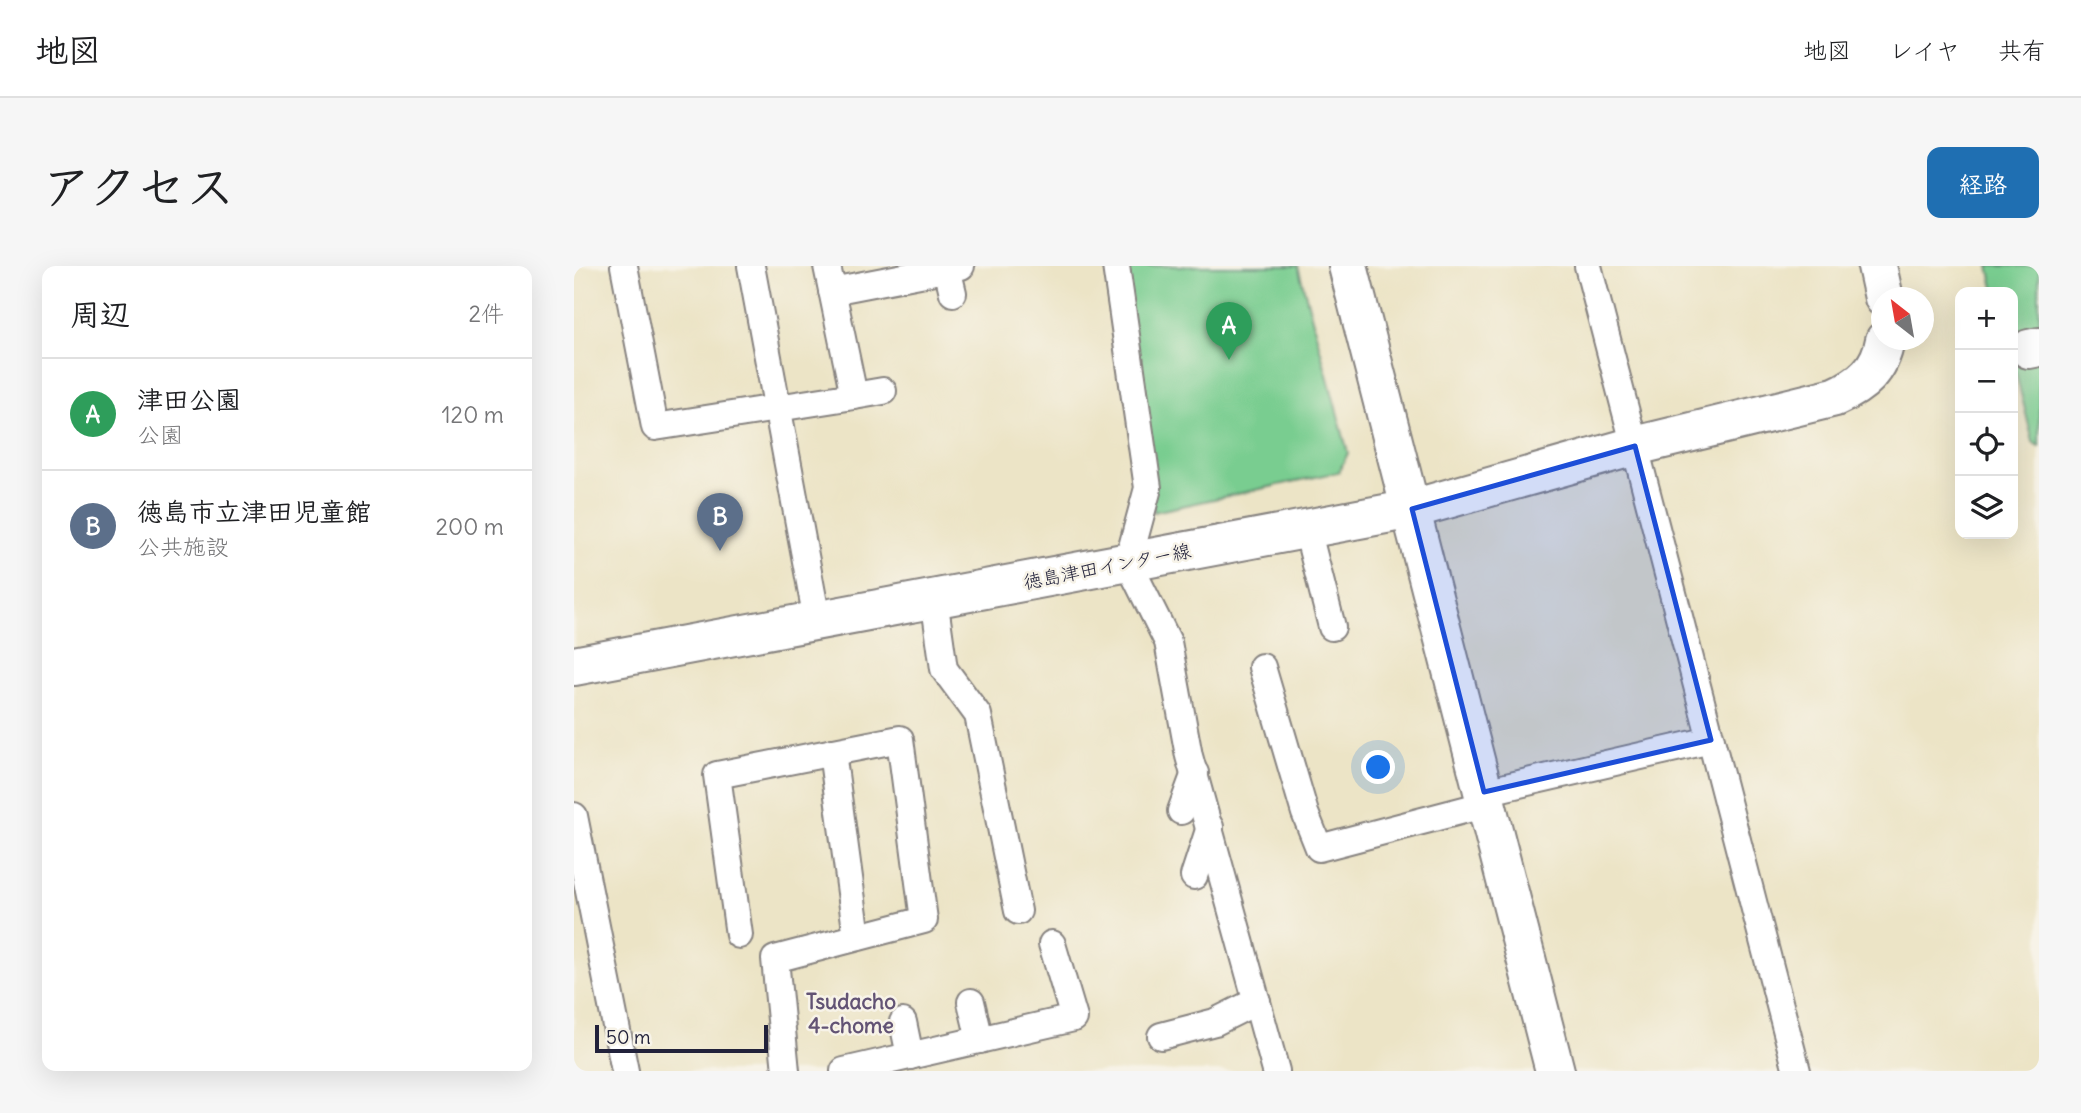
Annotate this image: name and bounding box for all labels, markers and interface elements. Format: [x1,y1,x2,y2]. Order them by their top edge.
text: 地図 [35,29,101,71]
text: 地図 [1803,35,1851,65]
text: レイヤ [1889,35,1960,65]
text: 共有 [1998,35,2046,65]
button: 経路 [1927,147,2039,218]
text: アクセス [42,156,235,217]
north arrow [1871,287,1934,350]
map controls [1955,287,2018,539]
button: + [1955,287,2018,350]
text: 周辺 [70,295,130,333]
text: 2件 [468,299,504,328]
pin: A [1206,302,1252,360]
button: − [1955,350,2018,413]
text: 津田公園 [137,383,241,416]
text: A [86,400,100,429]
text: 120 m [441,400,504,429]
button: locate [1955,413,2018,476]
text: 公園 [137,420,183,449]
button: layers [1955,476,2018,539]
pin: B [697,493,743,551]
text: 徳島市立津田児童館 [137,495,371,528]
text: B [85,512,101,541]
text: 200 m [435,512,504,541]
text: 公共施設 [137,532,229,561]
street label: 徳島津田インター線 [1021,538,1193,594]
your location [1361,750,1395,784]
district label: Tsudacho 4-chome [806,988,896,1039]
scale bar [595,1022,768,1054]
text: 50 m [606,1025,651,1049]

